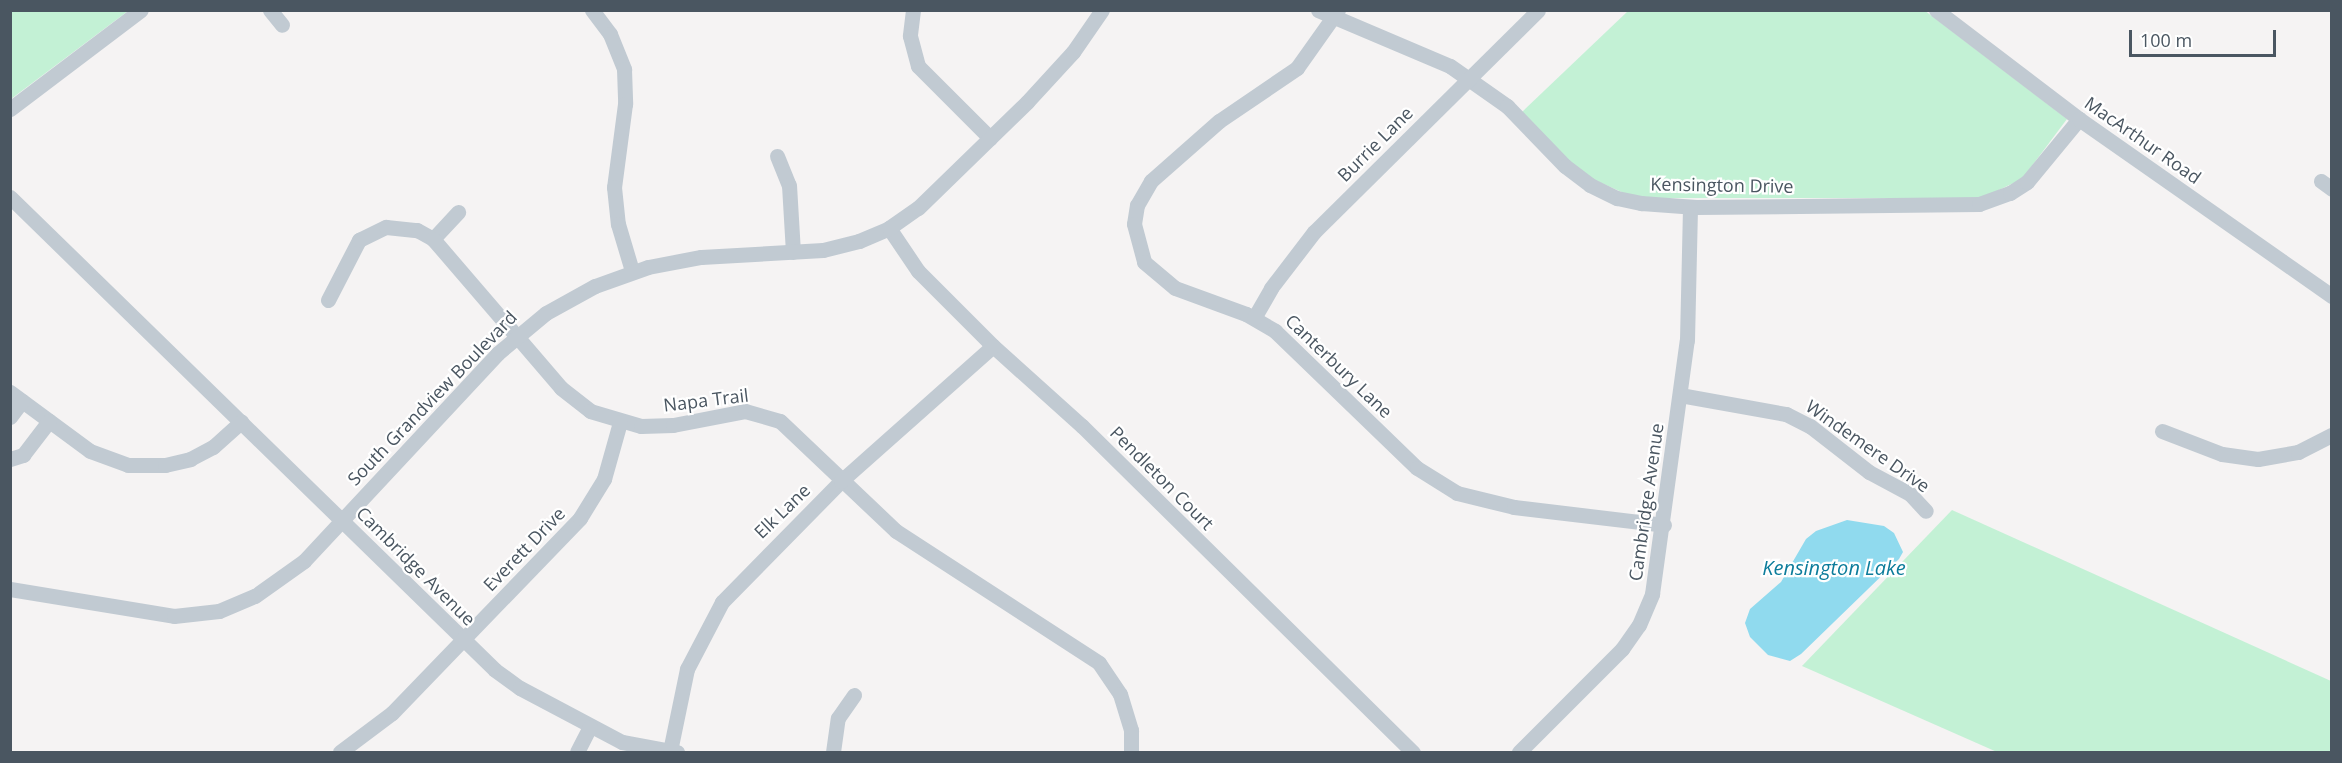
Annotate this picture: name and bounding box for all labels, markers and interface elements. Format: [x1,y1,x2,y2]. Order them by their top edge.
scale bar [2132,18,2279,56]
text: 100 m [2140,28,2192,52]
street label: MacArthur Road [2081,92,2205,188]
street label: Burrie Lane [1333,102,1417,186]
street label: Kensington Drive [1650,173,1794,197]
street label: South Grandview Boulevard [343,306,521,490]
street label: Canterbury Lane [1281,310,1397,422]
street label: Napa Trail [662,384,750,416]
street label: Windemere Drive [1802,395,1934,497]
street label: Pendleton Court [1106,422,1218,534]
street label: Cambridge Avenue [1624,422,1668,582]
street label: Elk Lane [750,479,814,543]
street label: Cambridge Avenue [352,502,480,630]
street label: Everett Drive [479,503,569,595]
water label: Kensington Lake [1762,555,1906,579]

